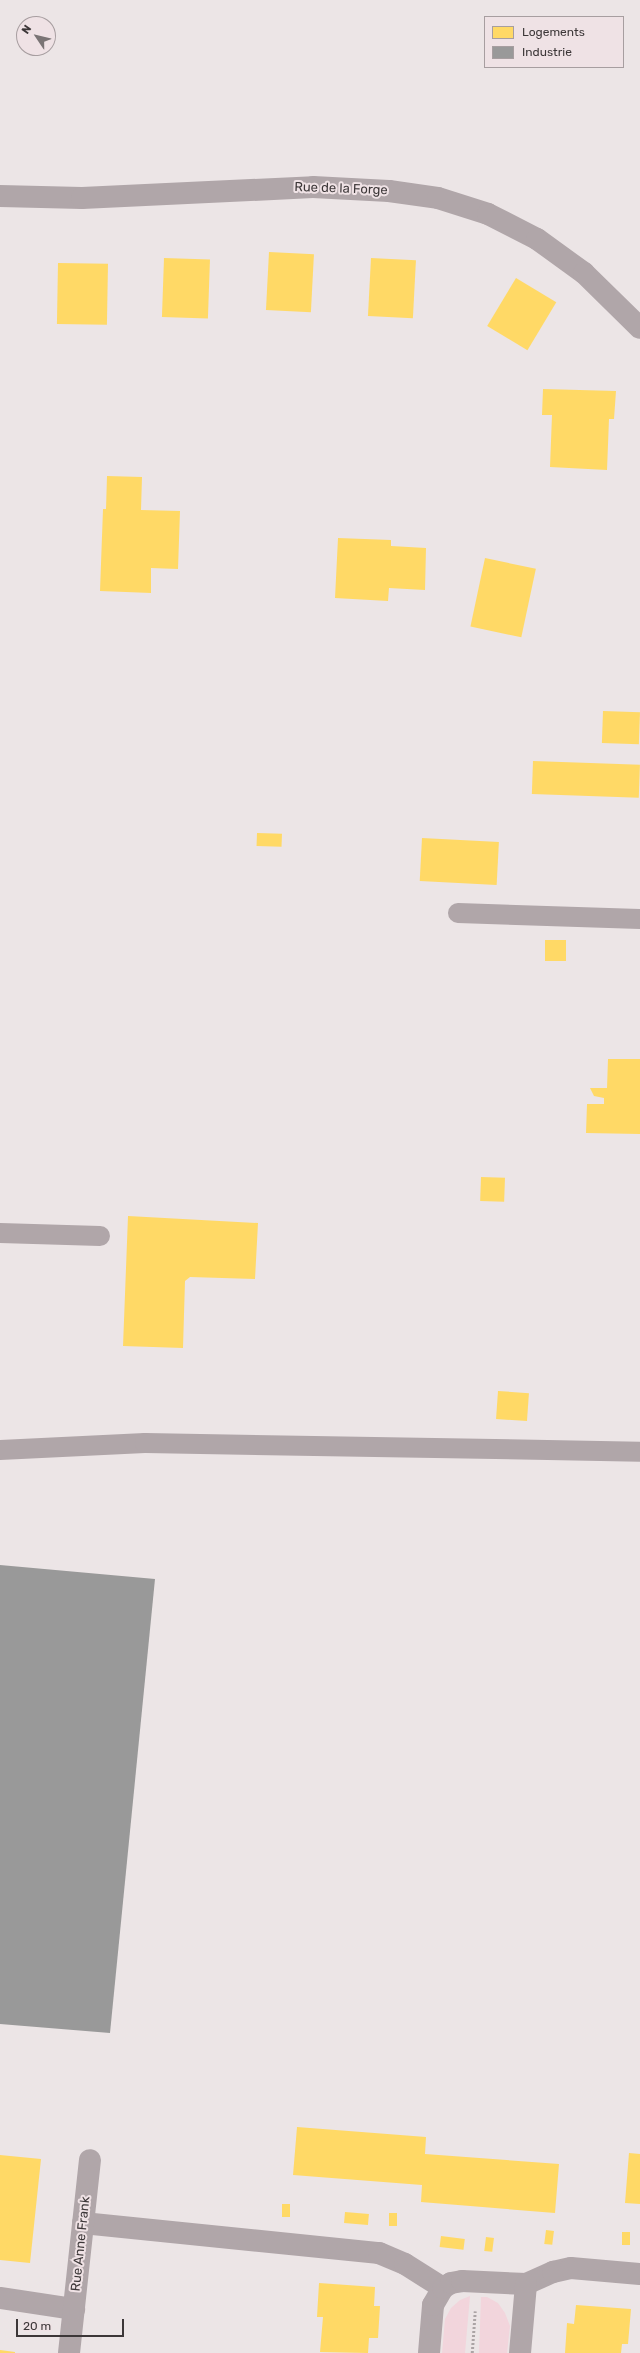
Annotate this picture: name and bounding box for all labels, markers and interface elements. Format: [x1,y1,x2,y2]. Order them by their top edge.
north arrow [16,16,56,56]
legend [484,16,624,68]
text: N [19,22,34,36]
text: Logements [522,25,585,39]
text: Industrie [522,45,572,59]
street label: Rue de la Forge [294,180,388,198]
street label: Rue Anne Frank [68,2196,94,2292]
scale bar [18,2311,126,2337]
text: 20 m [23,2319,51,2333]

